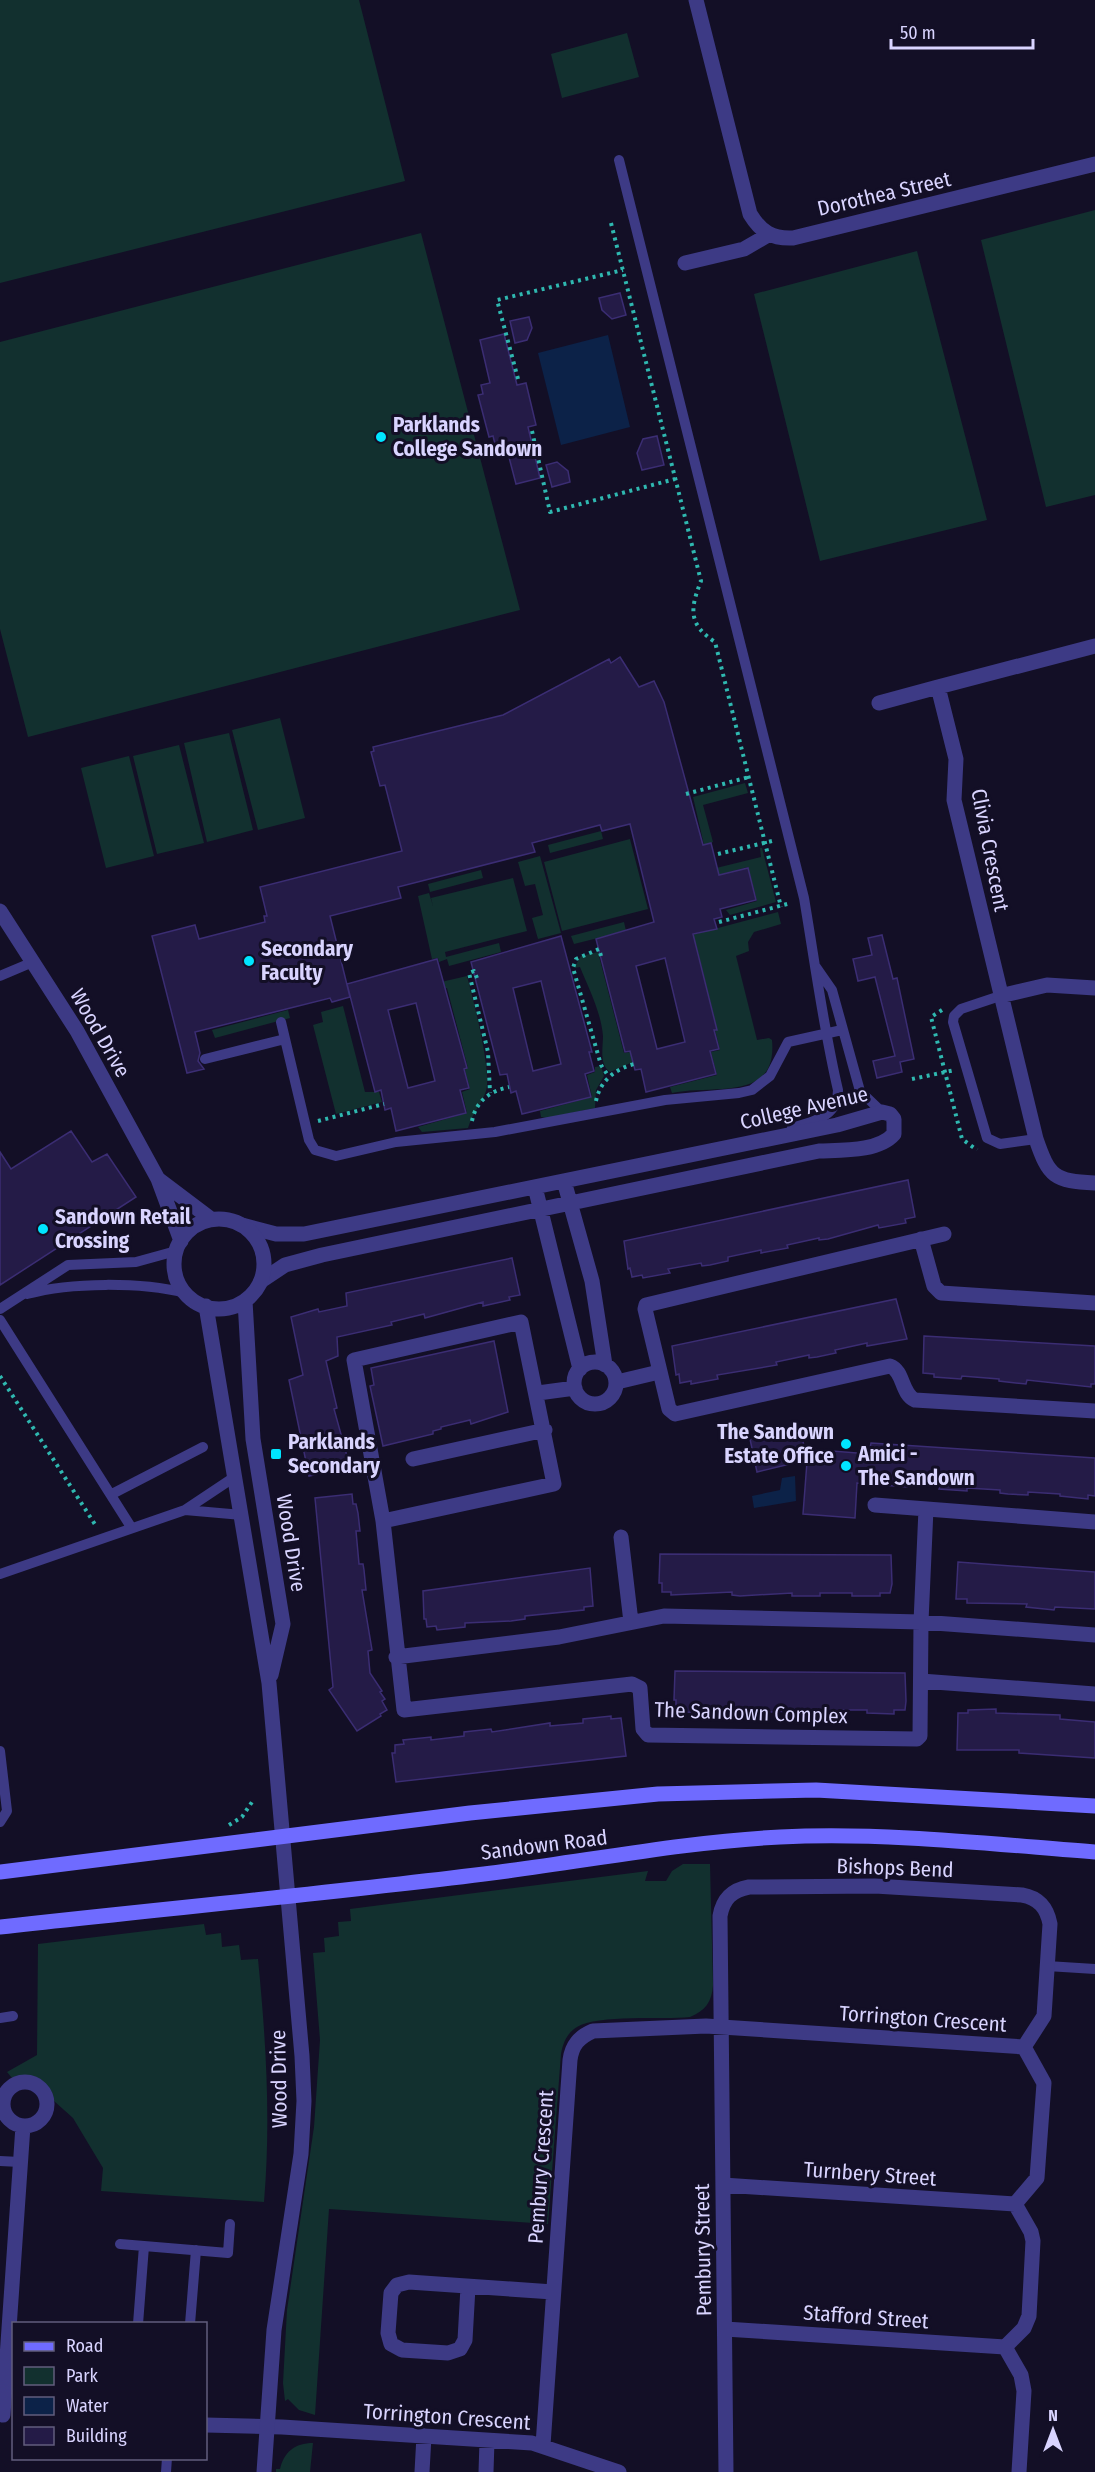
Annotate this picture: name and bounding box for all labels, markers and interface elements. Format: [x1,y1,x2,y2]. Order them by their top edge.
scale bar [891,12,1034,50]
text: 50 m [900,22,936,44]
street label: Dorothea Street [815,166,953,222]
place label: Parklands College Sandown [393,412,542,462]
marker: Parklands College Sandown [374,430,388,444]
street label: Clivia Crescent [965,786,1015,914]
place label: Secondary Faculty [261,936,354,986]
marker: Secondary Faculty [242,954,256,968]
street label: Wood Drive [64,984,136,1082]
street label: College Avenue [737,1081,871,1135]
place label: Sandown Retail Crossing [55,1204,191,1254]
marker: Sandown Retail Crossing [36,1222,50,1236]
place label: The Sandown Estate Office [717,1419,834,1469]
place label: Parklands Secondary [288,1429,381,1479]
marker: The Sandown Estate Office [839,1437,853,1451]
place label: Amici - The Sandown [857,1441,975,1491]
marker: Parklands Secondary [269,1447,283,1461]
marker: Amici - The Sandown [839,1459,853,1473]
street label: Wood Drive [270,1492,312,1594]
street label: The Sandown Complex [654,1697,849,1729]
street label: Sandown Road [479,1824,609,1866]
street label: Bishops Bend [836,1853,954,1883]
street label: Torrington Crescent [839,2000,1008,2038]
street label: Wood Drive [265,2030,293,2128]
street label: Pembury Crescent [523,2089,559,2245]
street label: Turnbery Street [803,2156,937,2192]
street label: Pembury Street [689,2184,717,2316]
street label: Stafford Street [802,2300,930,2334]
legend [12,2322,207,2460]
text: Road [66,2335,103,2357]
text: Park [66,2365,99,2387]
text: Water [66,2395,109,2417]
street label: Torrington Crescent [363,2398,532,2436]
north arrow [1023,2400,1083,2460]
text: N [1048,2406,1058,2425]
text: Building [66,2425,127,2447]

